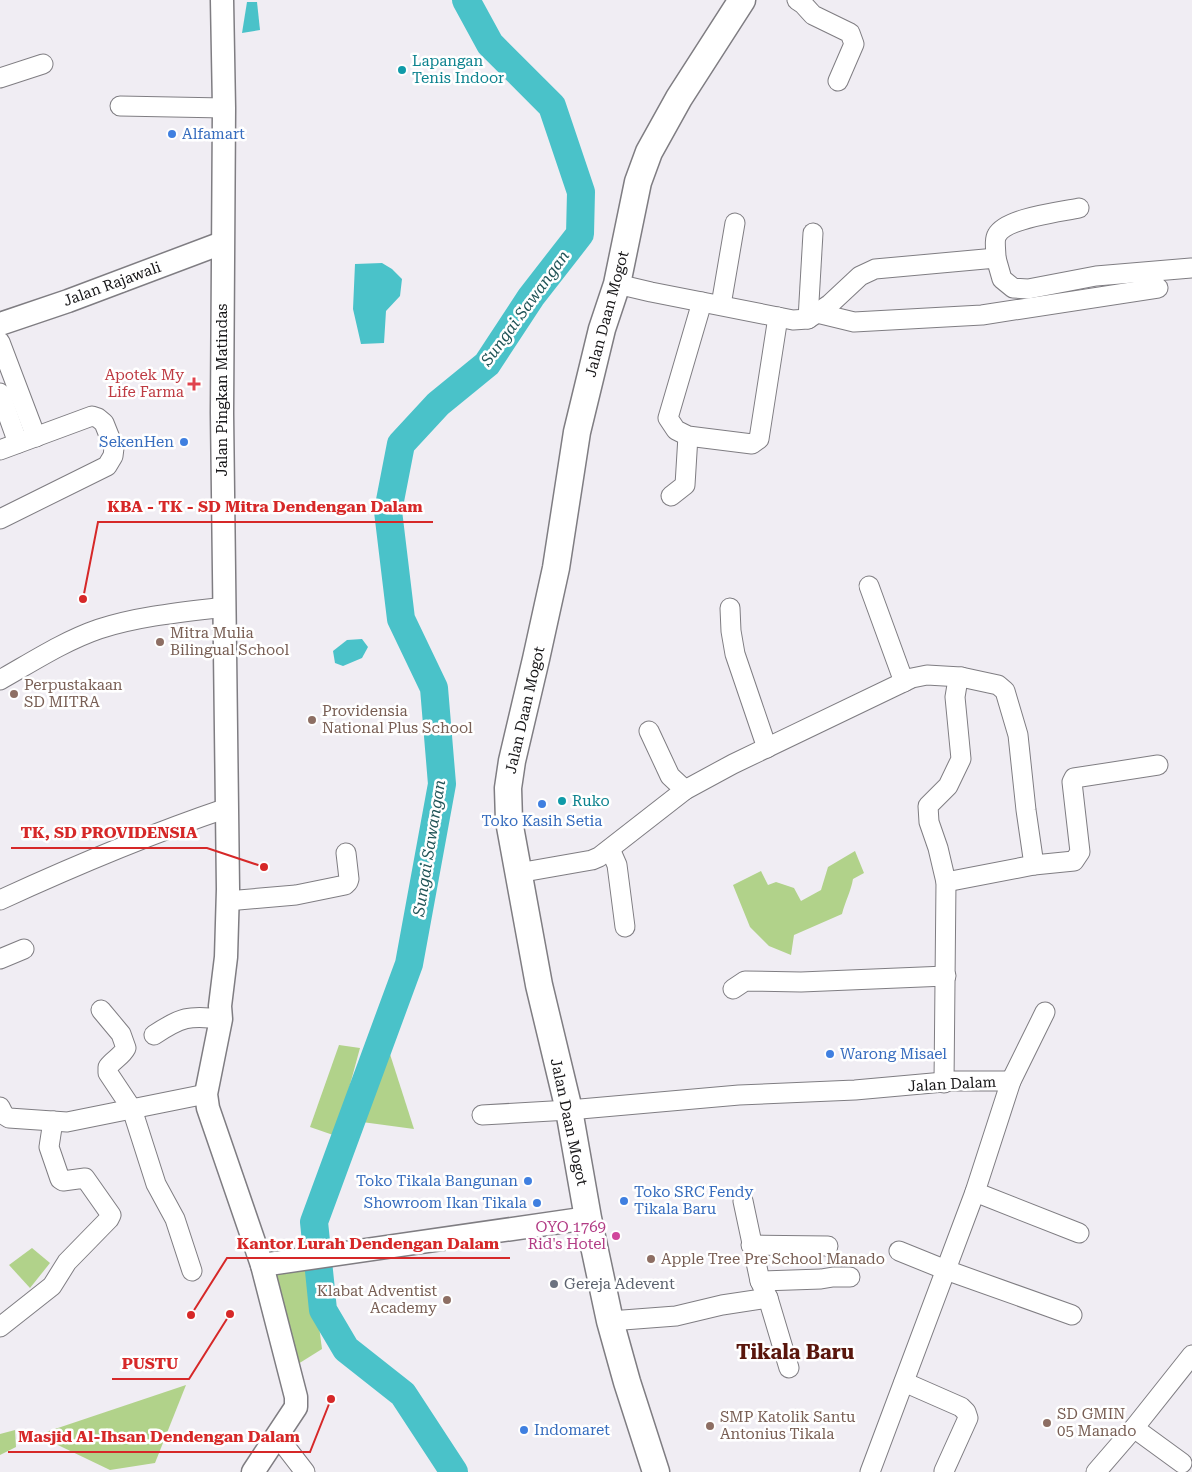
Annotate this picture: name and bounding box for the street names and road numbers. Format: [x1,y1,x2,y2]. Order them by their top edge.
street label: Jalan Daan Mogot [581,249,633,379]
street label: Jalan Rajawali [61,258,164,310]
street label: Jalan Pingkan Matindas [213,304,231,476]
street label: Jalan Daan Mogot [502,644,548,775]
street label: Jalan Daan Mogot [547,1057,591,1188]
street label: Jalan Dalam [907,1073,997,1095]

